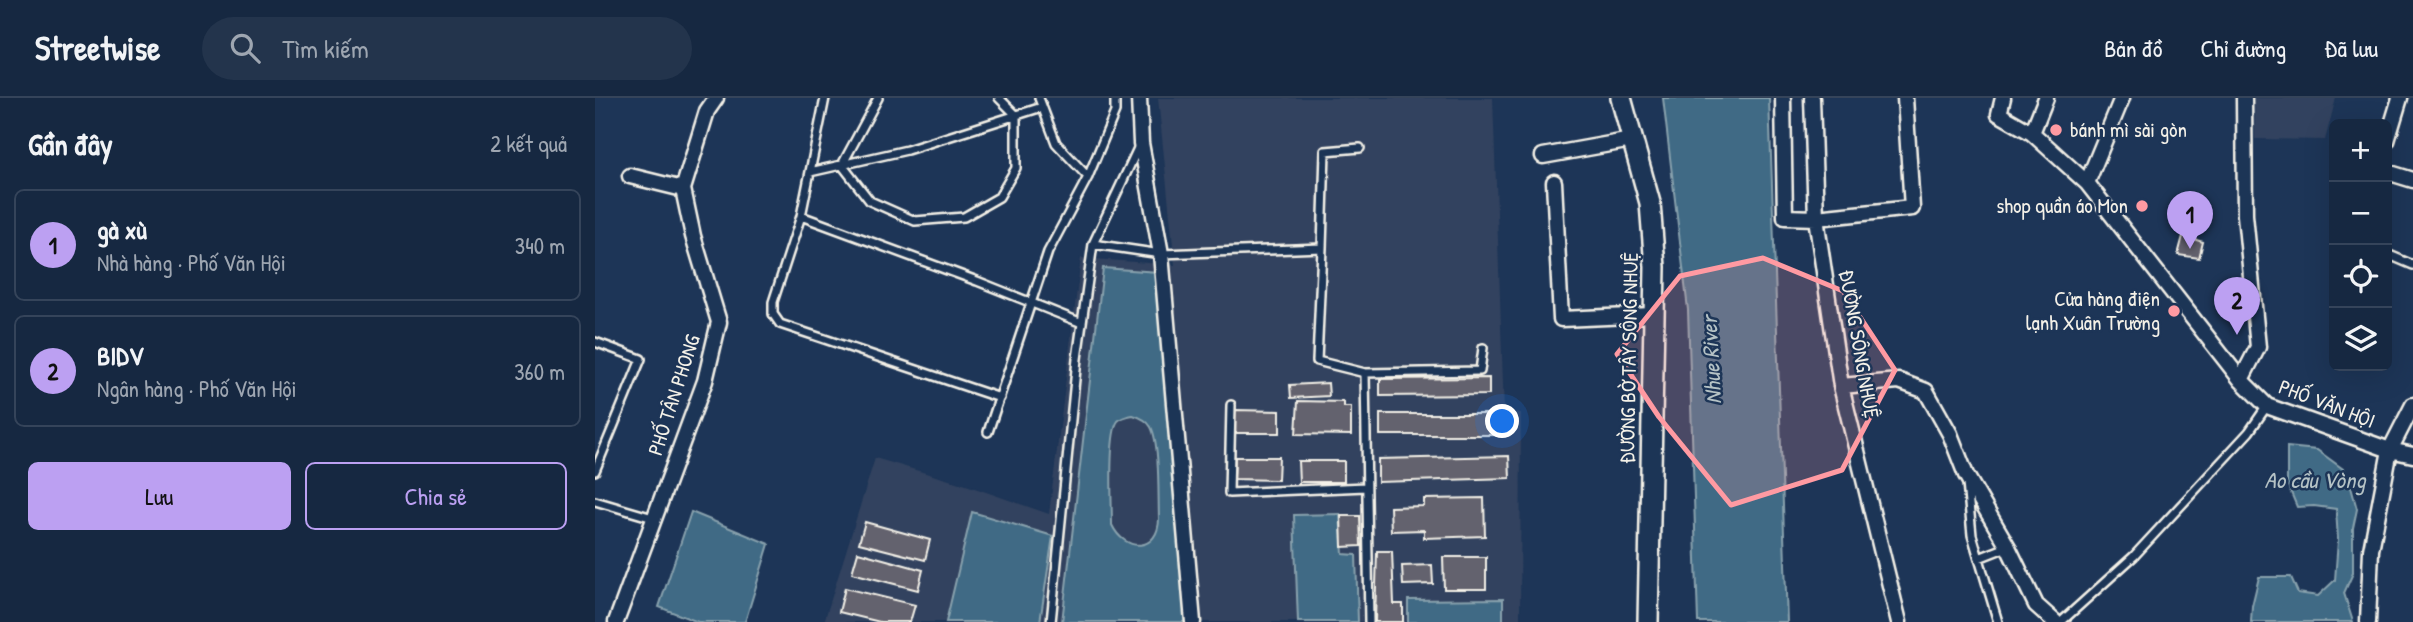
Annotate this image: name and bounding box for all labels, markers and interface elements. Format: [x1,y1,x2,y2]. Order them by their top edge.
search box [202,17,692,80]
text: Streetwise [35,26,160,70]
icon: search [226,29,264,67]
text: Tìm kiếm [282,31,369,66]
text: Bản đồ [2104,32,2163,64]
text: Chỉ đường [2201,32,2286,64]
text: Đã lưu [2324,32,2378,64]
place label: bánh mì sài gòn [2070,115,2187,144]
map controls [2329,119,2392,371]
button: + [2329,119,2392,182]
marker: bánh mì sài gòn [2048,122,2064,138]
text: Gần đây [28,124,113,164]
text: 2 kết quả [490,128,567,159]
button: − [2329,182,2392,245]
place label: shop quần áo Mon [1996,191,2128,220]
pin: 1 [2167,191,2213,249]
marker: shop quần áo Mon [2134,198,2150,214]
text: gà xù [97,212,147,247]
text: 1 [49,230,57,261]
text: 340 m [515,230,565,261]
button: locate [2329,245,2392,308]
text: Nhà hàng · Phố Văn Hội [97,247,286,278]
street label: ĐƯỜNG BỜ TÂY SÔNG NHUỆ [1612,252,1645,464]
street label: ĐƯỜNG SÔNG NHUỆ [1832,267,1887,420]
pin: 2 [2214,277,2260,335]
place label: Cửa hàng điện lạnh Xuân Trường [2026,284,2160,337]
marker: Cửa hàng điện lạnh Xuân Trường [2166,303,2182,319]
button: layers [2329,308,2392,371]
water label: Nhue River [1693,312,1728,405]
street label: PHỐ TÂN PHONG [640,331,707,459]
text: BIDV [97,338,143,373]
text: 2 [48,356,58,387]
text: 360 m [514,356,565,387]
street label: PHỐ VĂN HỘI [2275,372,2379,435]
text: Ngân hàng · Phố Văn Hội [97,373,297,404]
your location [1485,404,1519,438]
button: Lưu [28,462,291,530]
button: Chia sẻ [305,462,567,530]
water label: Ao cầu Vòng [2264,464,2367,496]

